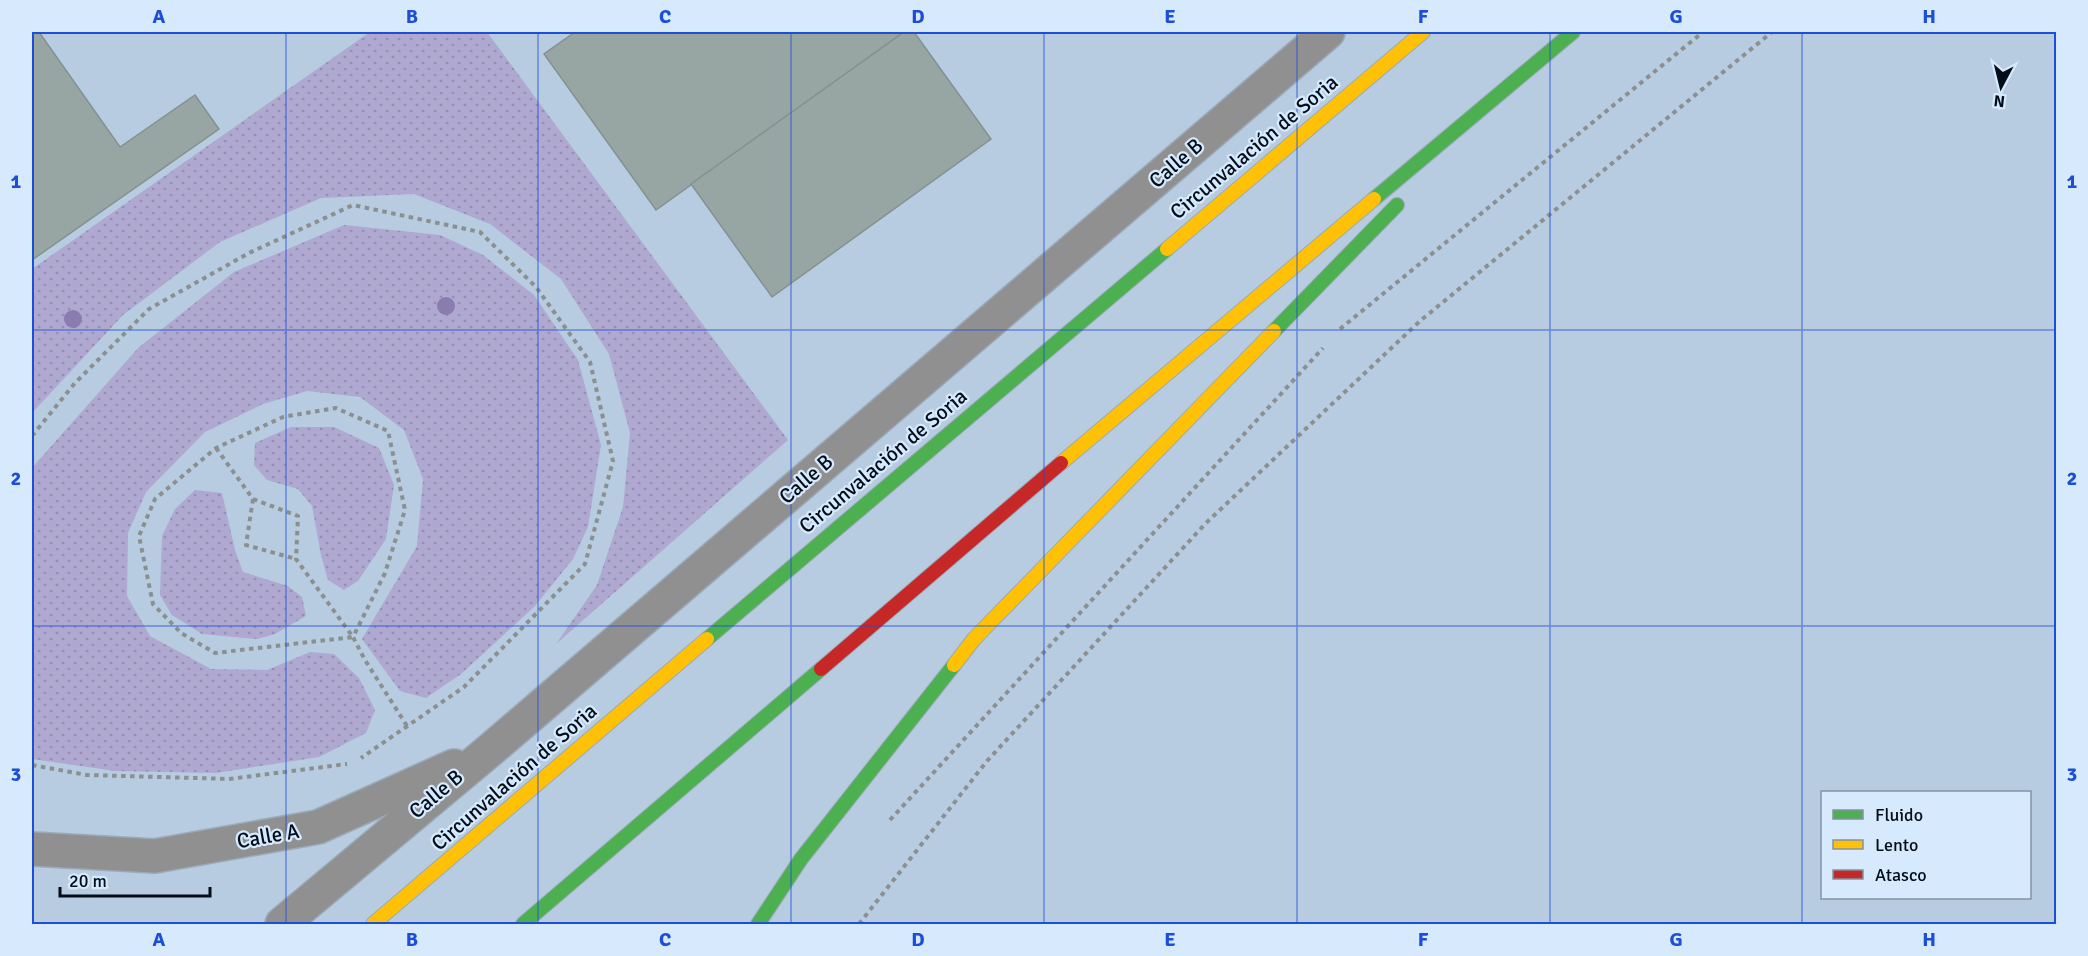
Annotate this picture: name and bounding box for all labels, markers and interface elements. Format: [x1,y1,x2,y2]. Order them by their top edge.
text: A [153,4,166,29]
text: B [406,4,418,29]
text: C [659,4,671,29]
text: D [911,4,925,29]
text: E [1164,4,1176,29]
text: F [1418,4,1429,29]
text: G [1669,4,1683,29]
text: H [1922,4,1936,29]
north arrow [1971,57,2031,117]
street label: Circunvalación de Soria [1165,69,1343,225]
text: N [1993,90,2006,111]
street label: Calle B [1144,133,1208,193]
text: 1 [11,169,22,194]
text: 1 [2067,169,2078,194]
street label: Circunvalación de Soria [794,383,972,539]
street label: Calle B [774,449,838,509]
text: 2 [11,466,21,491]
text: 2 [2067,466,2077,491]
street label: Circunvalación de Soria [426,698,602,856]
text: 3 [11,762,21,787]
text: 3 [2067,762,2077,787]
street label: Calle B [404,764,468,824]
legend [1821,791,2031,899]
text: Fluido [1875,804,1923,826]
street label: Calle A [235,818,301,854]
text: Lento [1875,834,1918,856]
scale bar [60,860,210,898]
text: Atasco [1875,864,1927,886]
text: 20 m [69,870,107,892]
text: A [153,927,166,952]
text: B [406,927,418,952]
text: C [659,927,671,952]
text: D [911,927,925,952]
text: E [1164,927,1176,952]
text: F [1418,927,1429,952]
text: G [1669,927,1683,952]
text: H [1922,927,1936,952]

